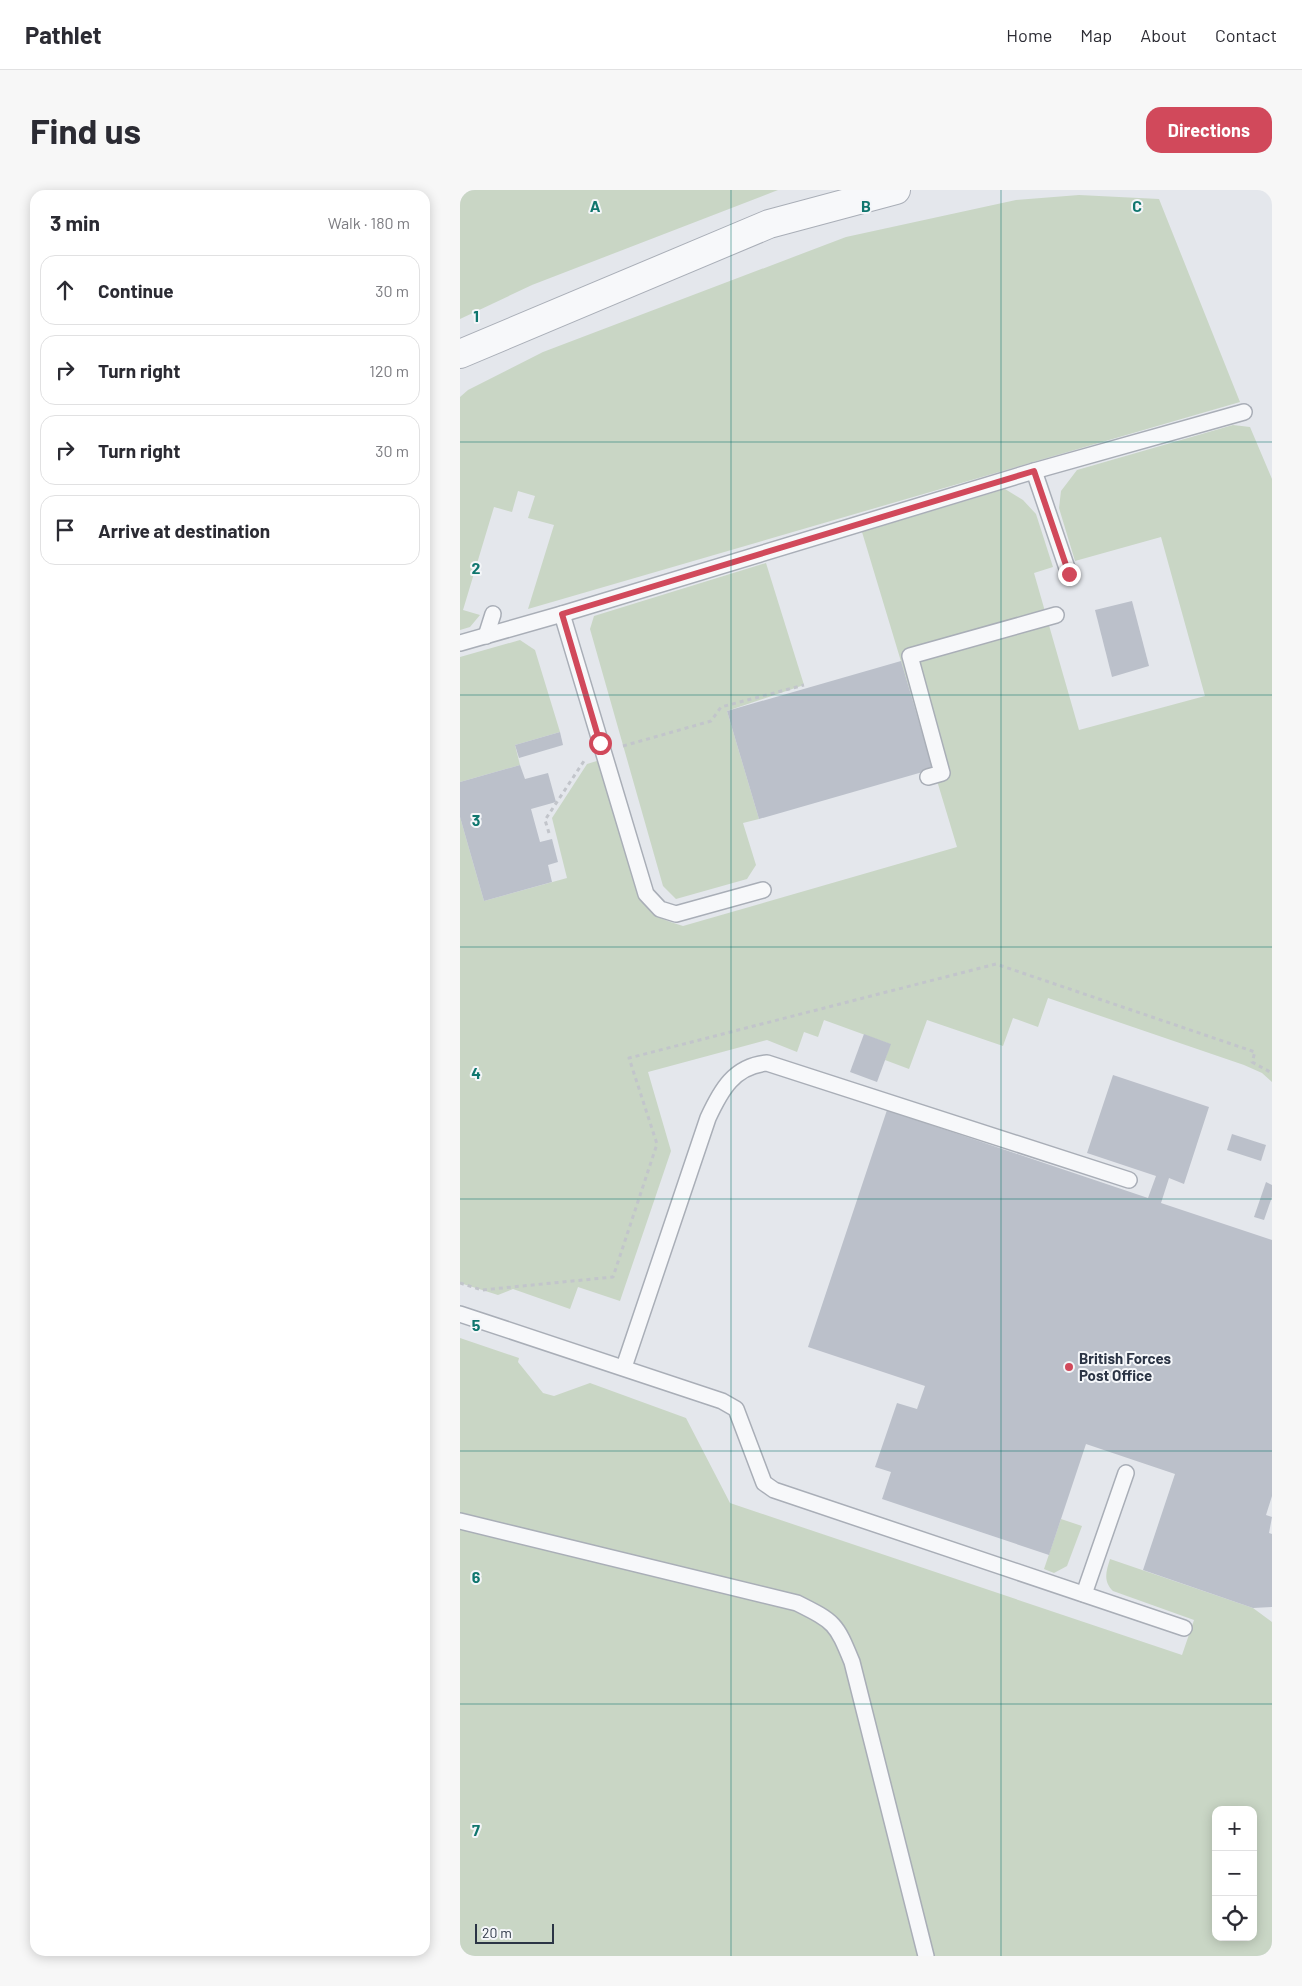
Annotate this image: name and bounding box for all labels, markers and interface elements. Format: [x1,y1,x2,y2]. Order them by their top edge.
text: Pathlet [25,20,102,49]
text: Home [1006,24,1052,46]
text: Map [1080,24,1112,46]
text: About [1140,24,1187,46]
text: Contact [1215,24,1277,46]
button: Directions [1146,107,1272,153]
text: Find us [30,109,141,151]
text: A [590,196,601,215]
text: B [861,196,871,215]
text: C [1132,196,1142,215]
text: 3 min [50,210,100,235]
text: Walk · 180 m [328,213,410,232]
icon: ahead [51,276,79,304]
text: Continue [98,279,174,302]
text: 30 m [375,281,409,300]
text: 1 [473,306,479,325]
icon: right [51,356,79,384]
text: Turn right [98,359,180,382]
text: 120 m [369,361,409,380]
icon: right [51,436,79,464]
text: Turn right [98,439,180,462]
text: 30 m [375,441,409,460]
icon: arrive [51,516,79,544]
text: Arrive at destination [98,519,270,542]
text: 2 [472,558,481,577]
route end [1058,563,1081,586]
route start [589,732,612,755]
text: 3 [472,810,480,829]
text: 4 [471,1063,481,1082]
text: 5 [472,1315,481,1334]
place label: British Forces Post Office [1079,1349,1172,1384]
marker: British Forces Post Office [1063,1361,1075,1373]
text: 6 [472,1567,481,1586]
map controls [1212,1806,1257,1941]
button: + [1212,1806,1257,1851]
text: 7 [472,1820,480,1839]
button: − [1212,1851,1257,1896]
button: locate [1212,1896,1257,1941]
scale bar [475,1921,554,1944]
text: 20 m [482,1924,512,1941]

